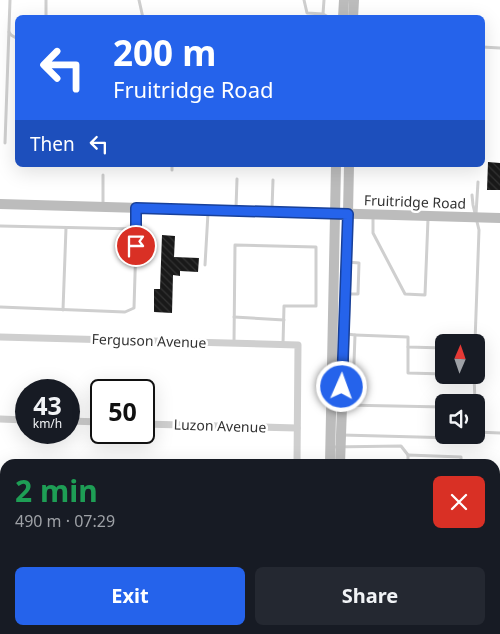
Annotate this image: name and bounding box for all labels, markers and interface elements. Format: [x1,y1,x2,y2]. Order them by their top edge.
text: 200 m [113,29,216,76]
icon: left [30,35,95,100]
text: Fruitridge Road [113,74,274,104]
icon: left [85,130,113,158]
text: Then [30,131,75,157]
street label: Fruitridge Road [364,190,466,213]
pin [115,225,157,267]
icon: arrive [122,232,150,260]
street label: Ferguson Avenue [91,329,207,352]
north arrow [435,334,485,384]
map controls [435,334,485,444]
position arrow [315,360,367,412]
speed limit sign: 50 [90,379,155,444]
text: 43 [33,388,62,422]
button: sound [435,394,485,444]
street label: Luzon Avenue [173,414,267,437]
text: km/h [33,415,62,432]
text: 2 min [15,470,98,511]
button: close [433,476,485,528]
text: 490 m · 07:29 [15,510,115,532]
button: Exit [15,567,245,625]
button: Share [255,567,485,625]

